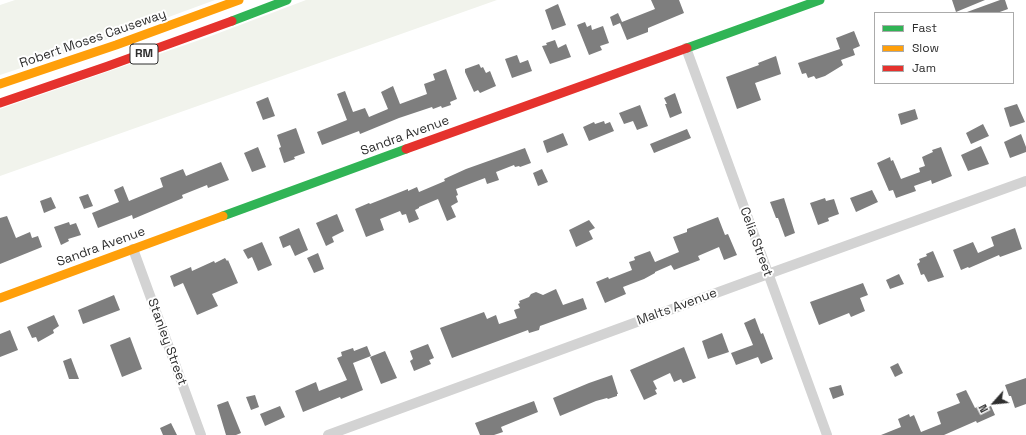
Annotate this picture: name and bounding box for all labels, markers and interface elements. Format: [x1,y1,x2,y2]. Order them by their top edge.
street label: Robert Moses Causeway [18,7,168,71]
legend [874,12,1014,84]
text: Fast [912,20,937,36]
text: Slow [912,40,939,56]
road number: RM [130,44,158,64]
text: Jam [912,60,936,76]
street label: Sandra Avenue [359,113,451,159]
street label: Celia Street [736,205,776,279]
street label: Sandra Avenue [55,224,147,270]
street label: Malts Avenue [635,285,719,329]
street label: Stanley Street [144,296,190,388]
north arrow [974,383,1014,423]
text: N [975,402,991,415]

